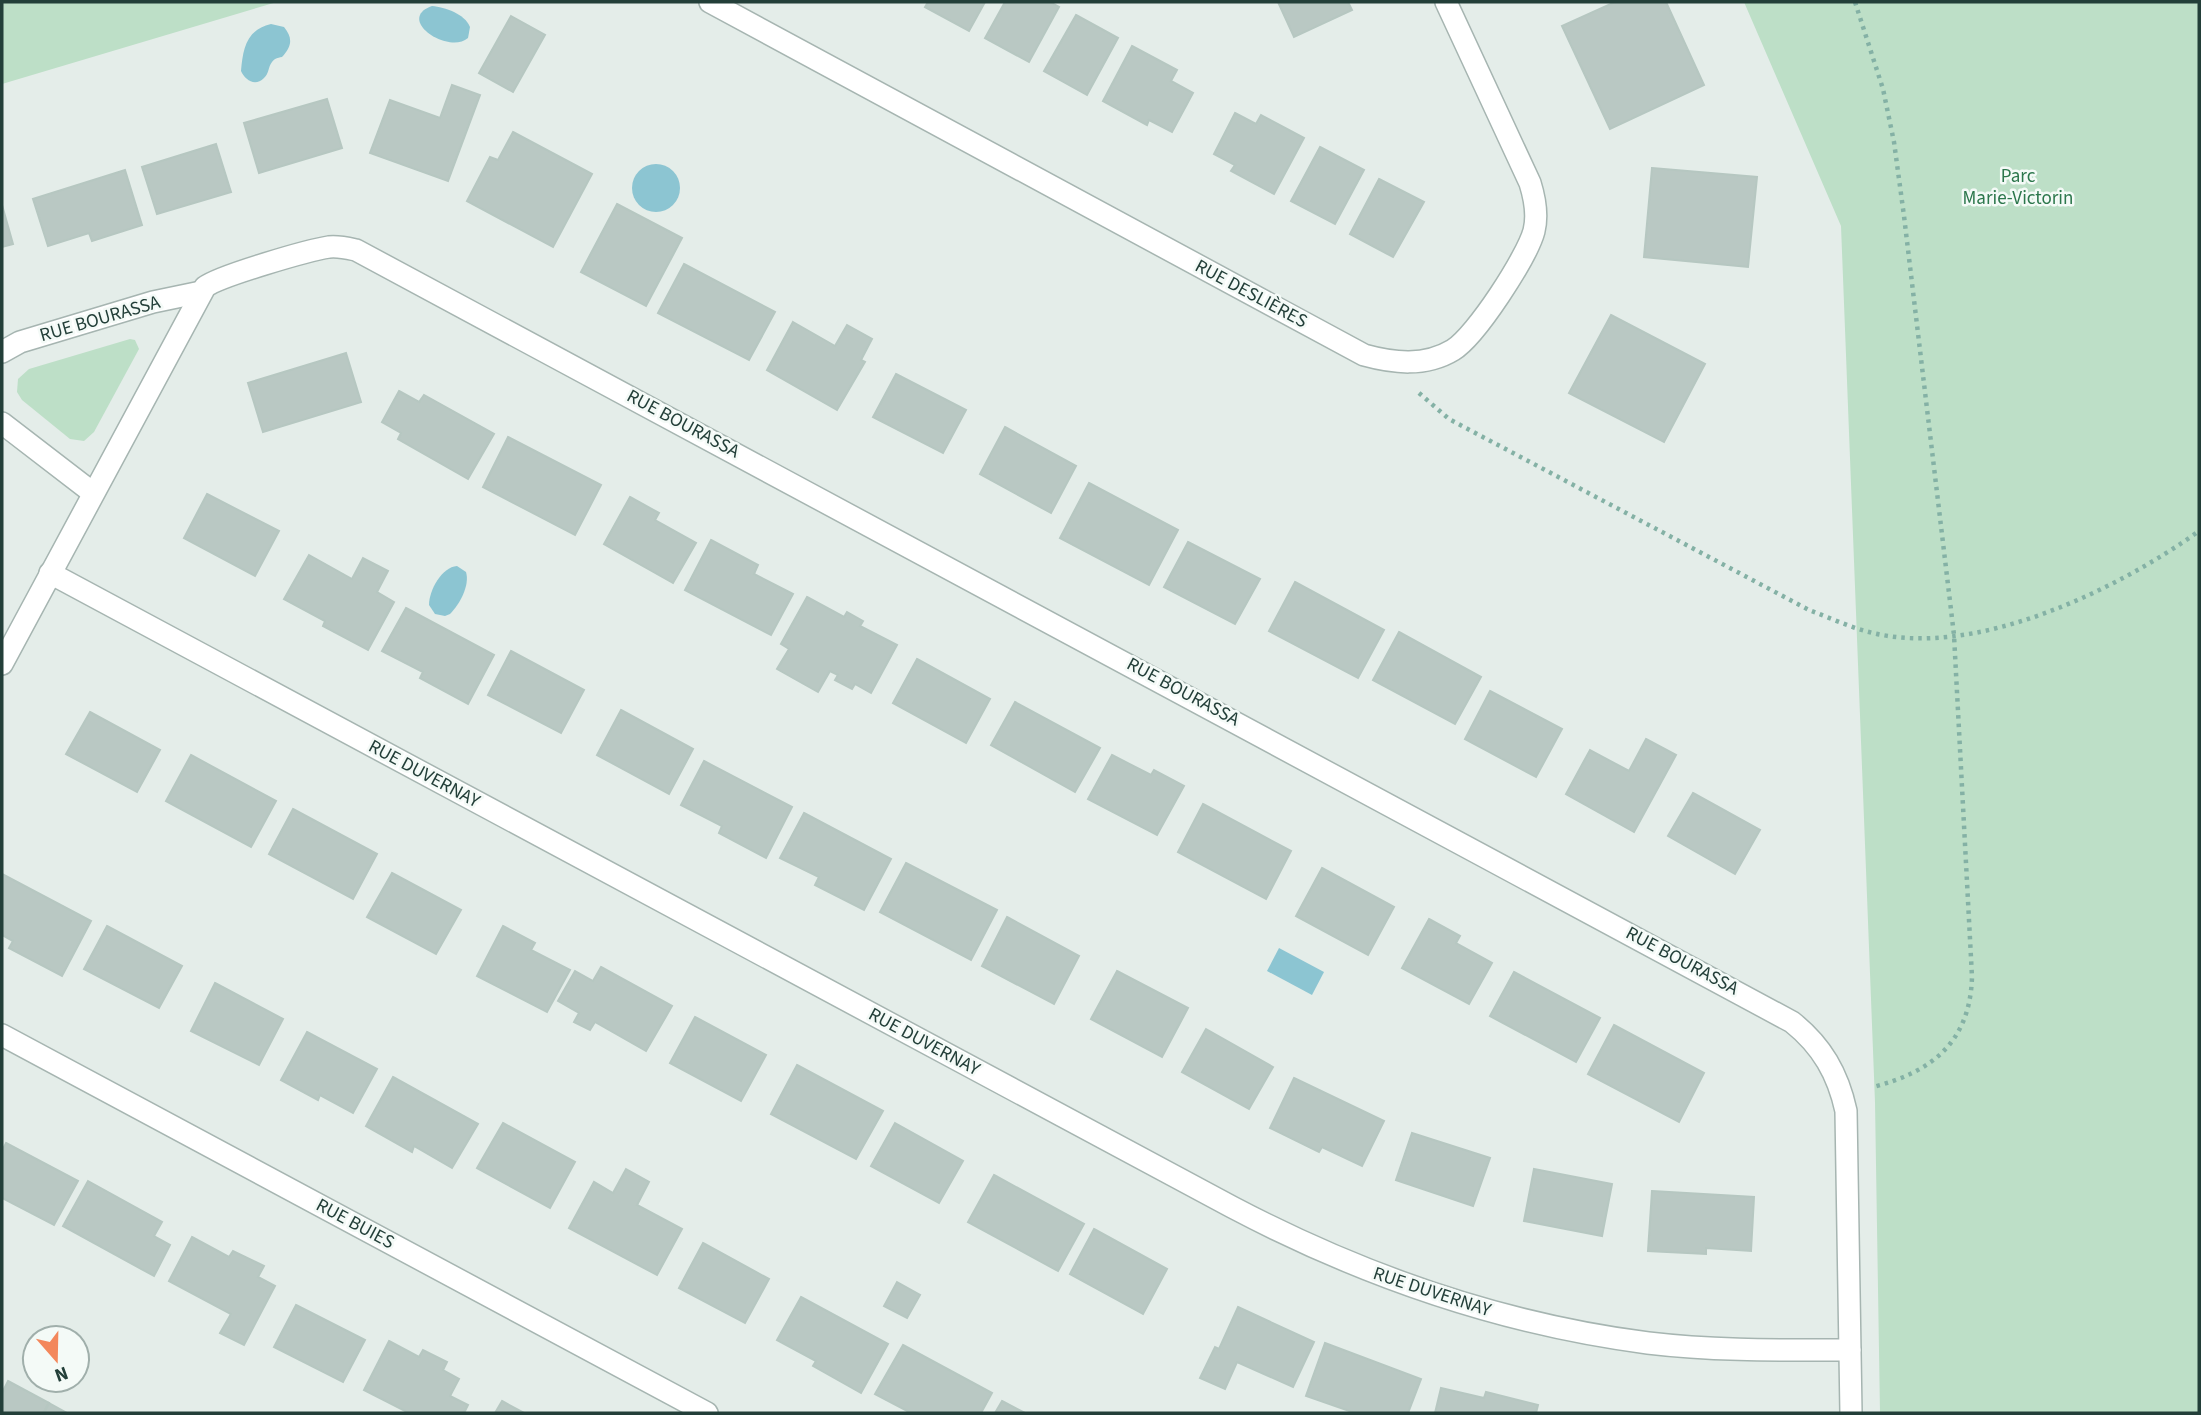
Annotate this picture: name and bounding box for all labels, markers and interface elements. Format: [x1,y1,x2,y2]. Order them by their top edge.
park label: Parc Marie-Victorin [1963,163,2073,212]
street label: RUE DESLIÈRES [1190,253,1312,335]
street label: RUE BOURASSA [37,289,164,349]
street label: RUE BOURASSA [622,383,745,465]
street label: RUE BOURASSA [1122,651,1245,733]
street label: RUE DUVERNAY [363,733,485,815]
street label: RUE BOURASSA [1621,920,1744,1002]
street label: RUE DUVERNAY [863,1001,985,1083]
street label: RUE BUIES [311,1192,399,1256]
street label: RUE DUVERNAY [1369,1260,1495,1324]
north arrow [21,1324,91,1394]
text: N [51,1359,72,1388]

